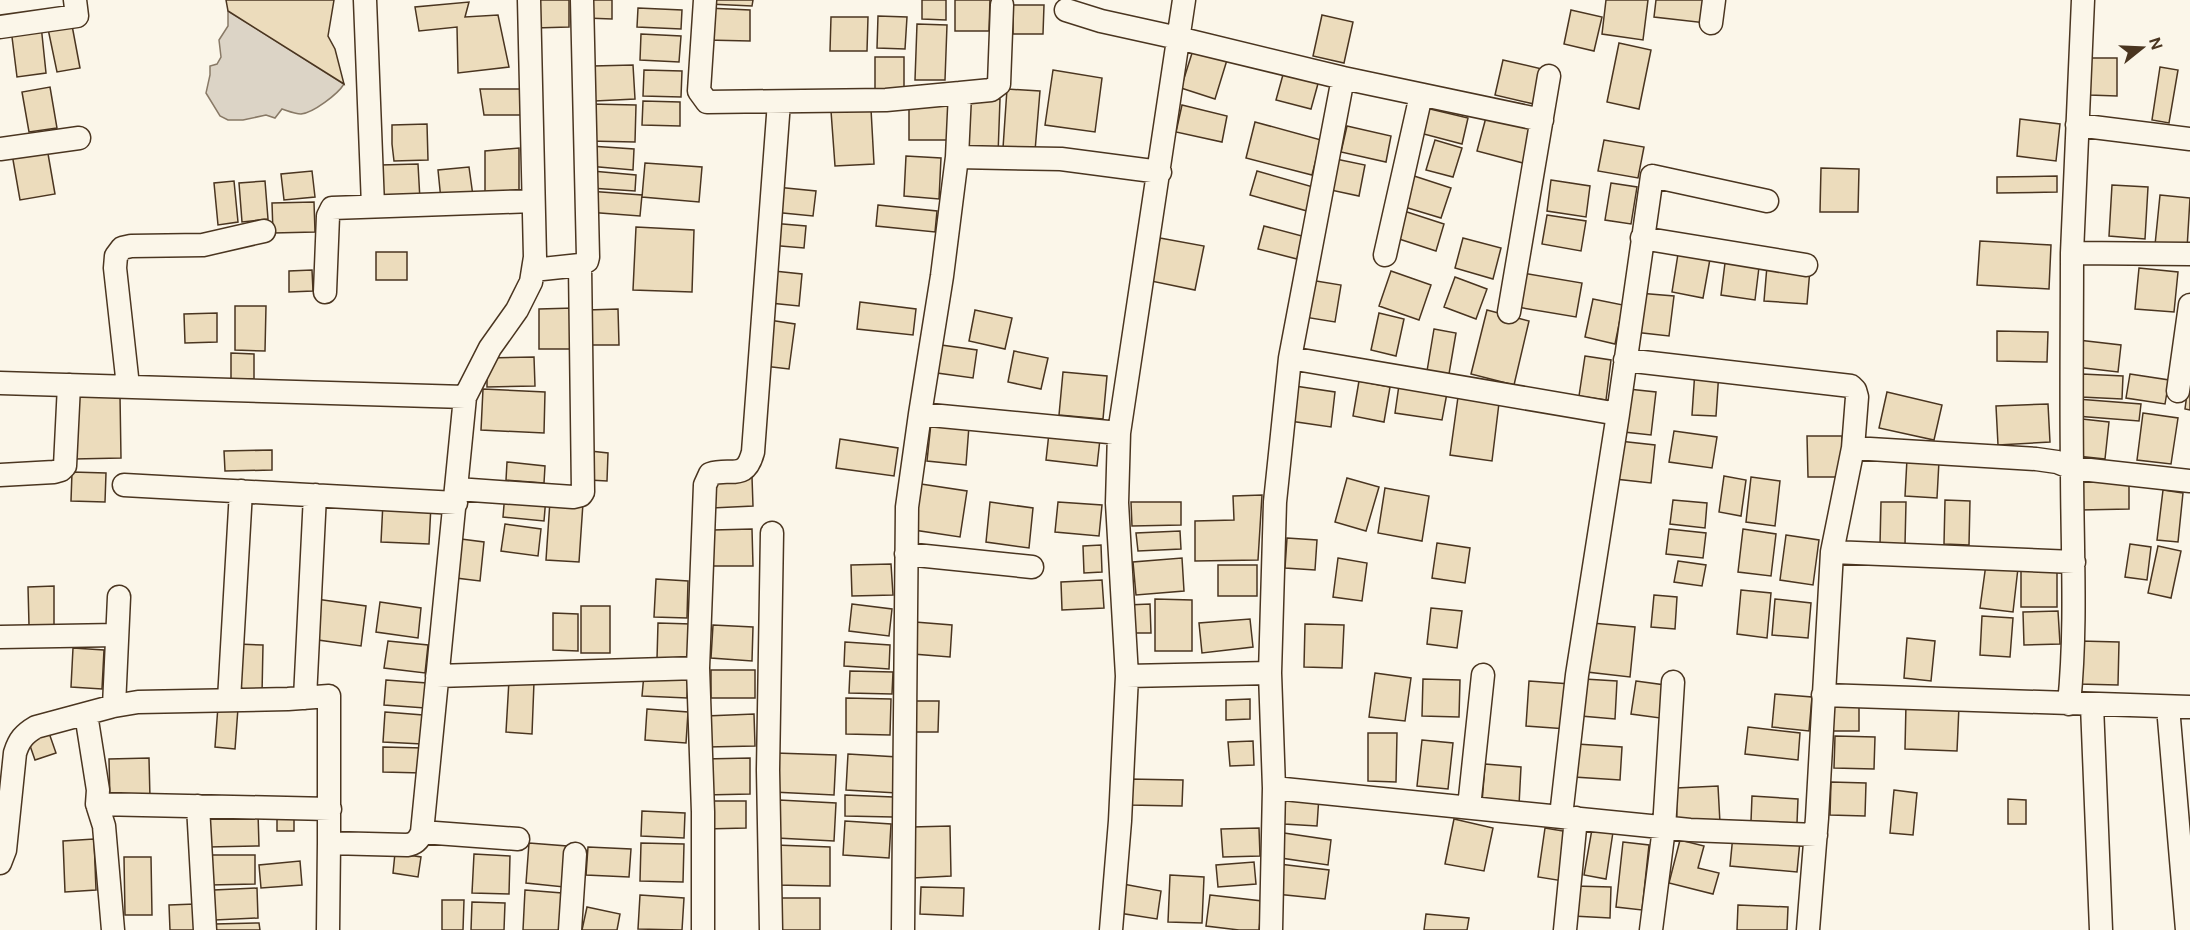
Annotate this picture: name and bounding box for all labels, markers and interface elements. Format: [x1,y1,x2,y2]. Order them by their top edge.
north arrow [2112,18,2172,78]
text: N [2144,35,2168,52]

